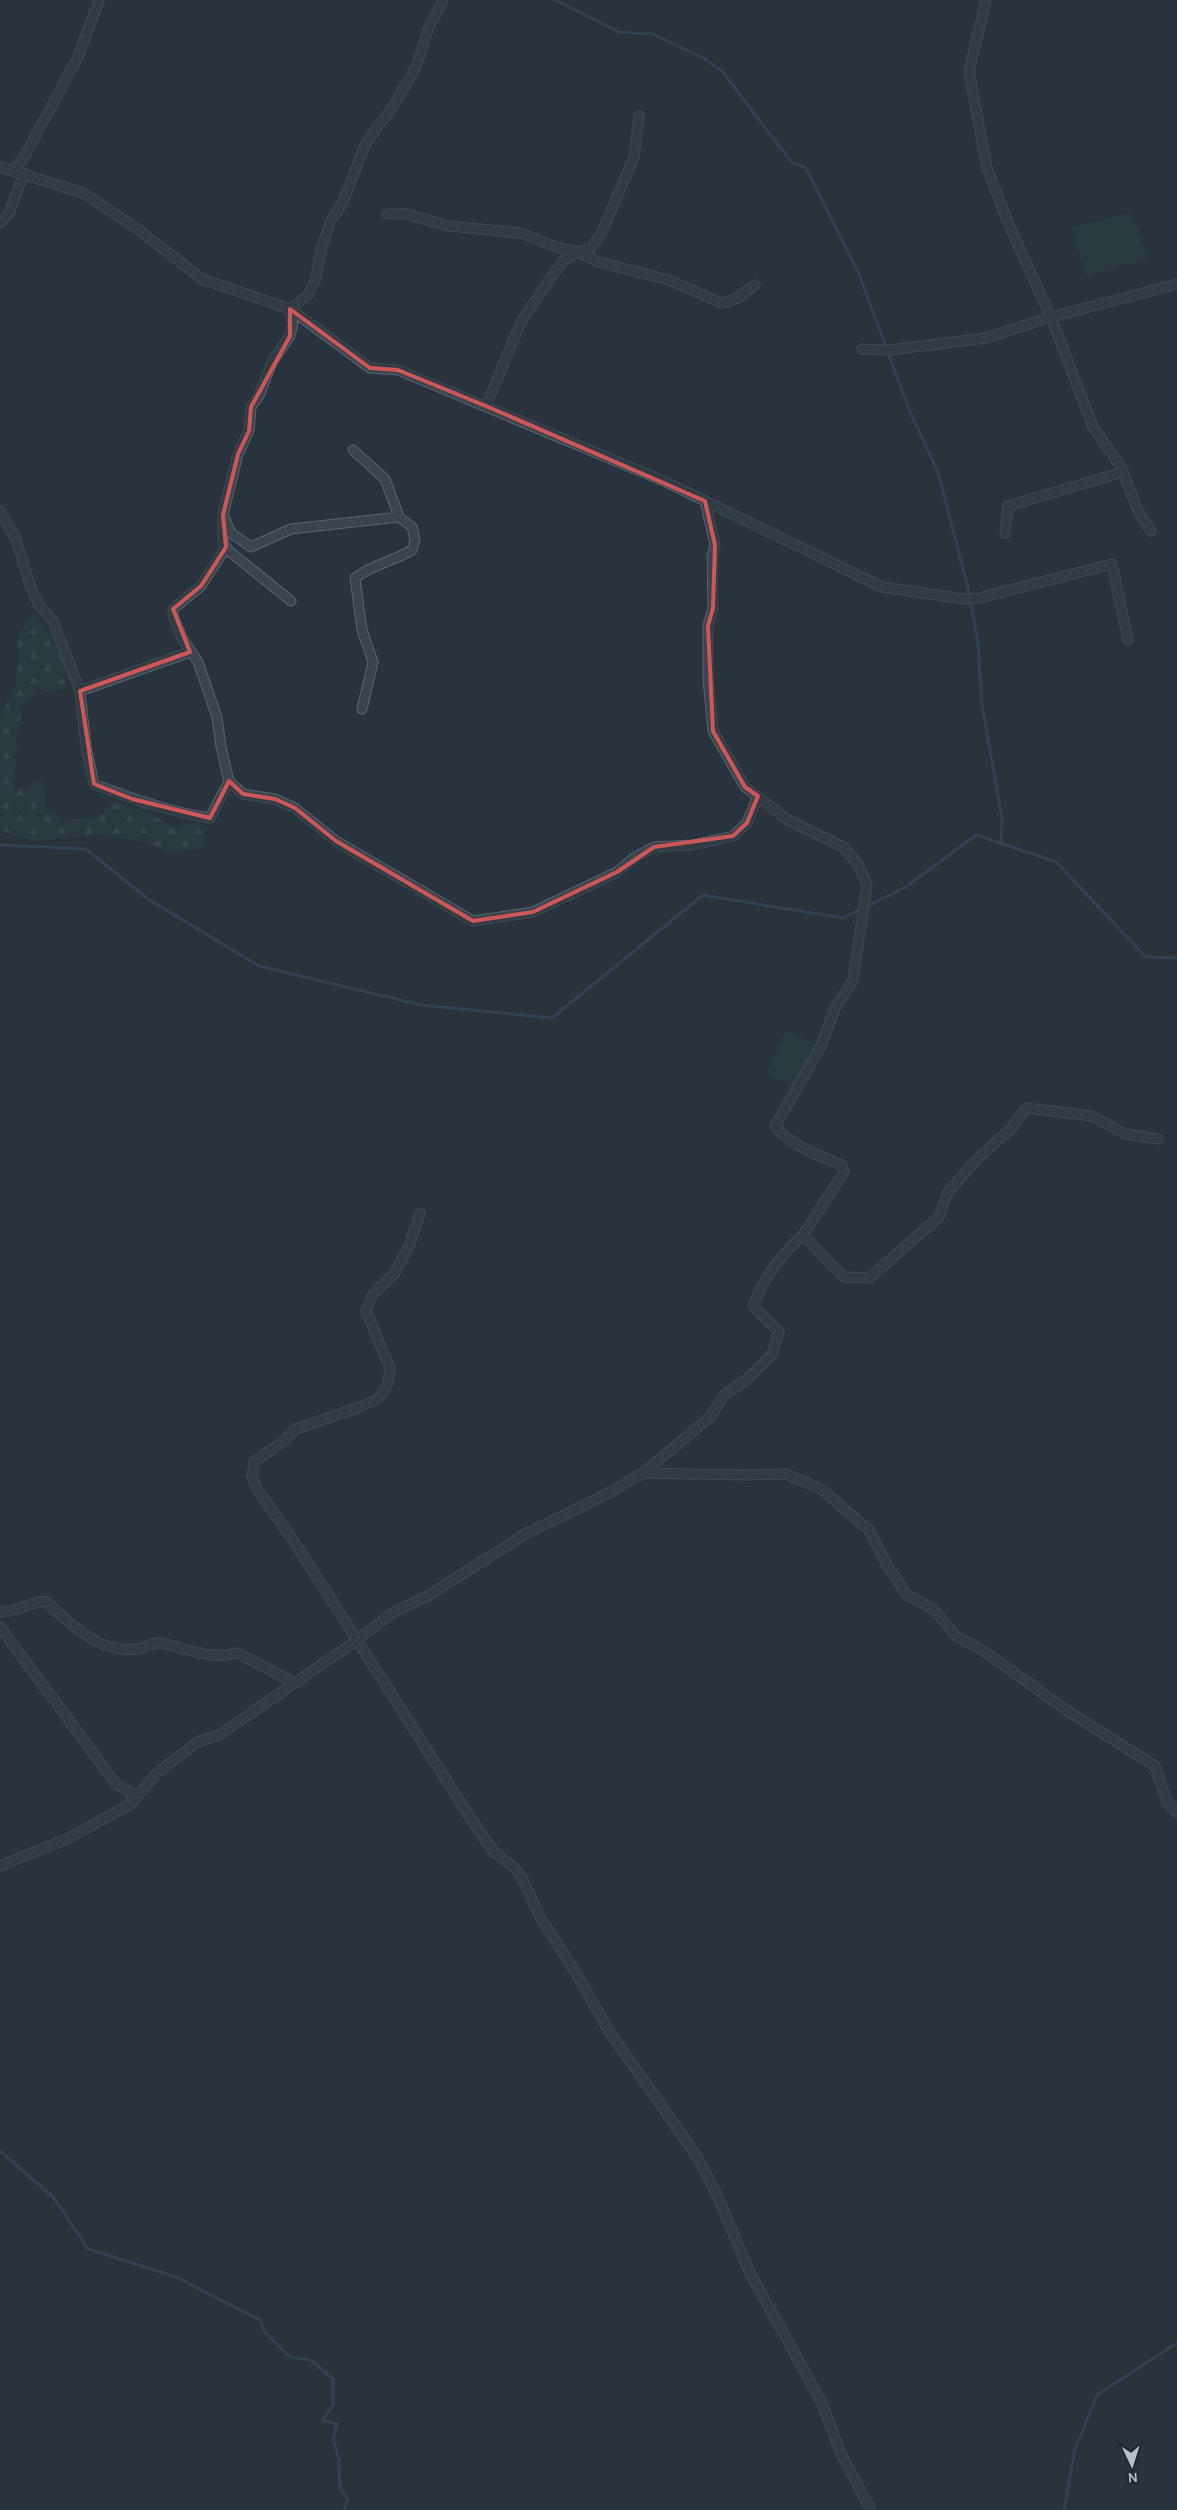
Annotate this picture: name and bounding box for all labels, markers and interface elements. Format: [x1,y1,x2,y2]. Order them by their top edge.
north arrow [1107,2440,1157,2490]
text: N [1127,2469,1138,2486]

